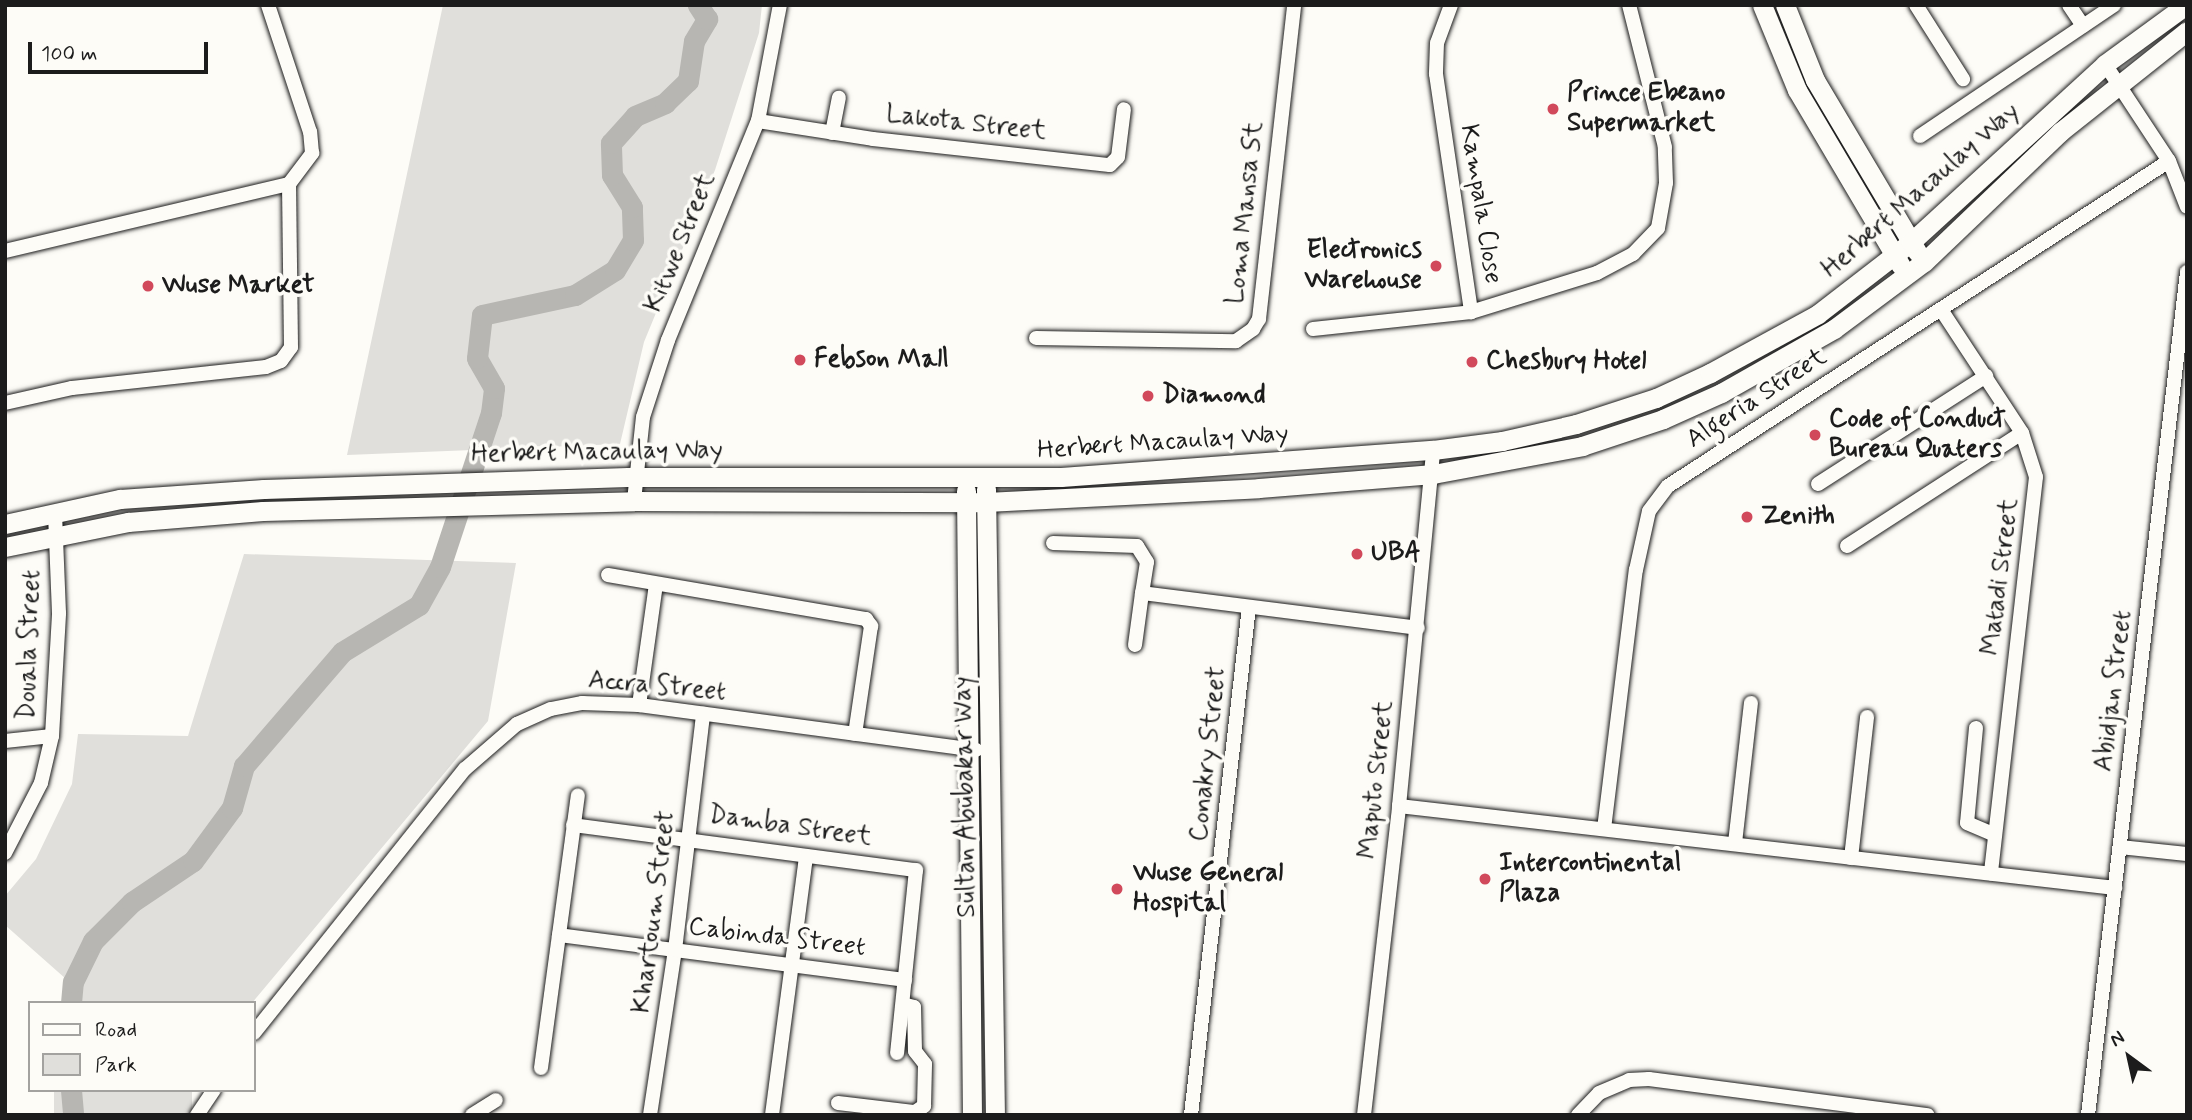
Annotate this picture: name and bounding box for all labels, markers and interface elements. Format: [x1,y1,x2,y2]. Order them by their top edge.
scale bar [32,28,212,72]
text: 100 m [41,40,97,68]
place label: Prince Ebeano Supermarket [1567,78,1725,140]
street label: Herbert Macaulay Way [1815,96,2027,286]
street label: Lakota Street [884,100,1048,148]
marker: Prince Ebeano Supermarket [1545,101,1561,117]
street label: Kampala Close [1452,120,1508,288]
street label: Loma Mansa St [1221,124,1271,302]
street label: Kitwe Street [639,169,723,317]
place label: Electronics Warehouse [1304,235,1422,296]
marker: Electronics Warehouse [1428,258,1444,274]
place label: Wuse Market [162,270,315,302]
marker: Wuse Market [140,278,156,294]
street label: Algeria Street [1681,342,1833,456]
place label: Febson Mall [814,344,944,376]
place label: Chesbury Hotel [1486,346,1646,378]
marker: Febson Mall [792,352,808,368]
marker: Chesbury Hotel [1464,354,1480,370]
place label: Diamond [1162,380,1266,412]
marker: Diamond [1140,388,1156,404]
place label: Code of Conduct Bureau Quaters [1829,404,2006,466]
street label: Herbert Macaulay Way [1035,419,1291,467]
marker: Code of Conduct Bureau Quaters [1807,427,1823,443]
street label: Herbert Macaulay Way [469,435,725,471]
street label: Matadi Street [1976,497,2026,657]
place label: Zenith [1761,501,1835,533]
marker: Zenith [1739,509,1755,525]
place label: UBA [1371,538,1421,570]
marker: UBA [1349,546,1365,562]
street label: Douala Street [12,567,48,723]
street label: Abidjan Street [2088,607,2140,775]
street label: Accra Street [585,665,729,709]
street label: Conakry Street [1184,665,1234,843]
street label: Sultan Abubakar Way [948,676,984,918]
street label: Maputo Street [1353,699,1401,861]
street label: Damba Street [707,800,873,854]
street label: Khartoum Street [627,809,683,1015]
place label: Intercontinental Plaza [1499,848,1681,910]
place label: Wuse General Hospital [1133,858,1289,920]
marker: Intercontinental Plaza [1477,871,1493,887]
marker: Wuse General Hospital [1107,879,1127,899]
street label: Cabinda Street [684,911,870,965]
legend [28,1001,256,1092]
text: Road [95,1016,137,1044]
north arrow [2094,1022,2164,1092]
text: N [2105,1025,2129,1053]
text: Park [95,1051,137,1079]

